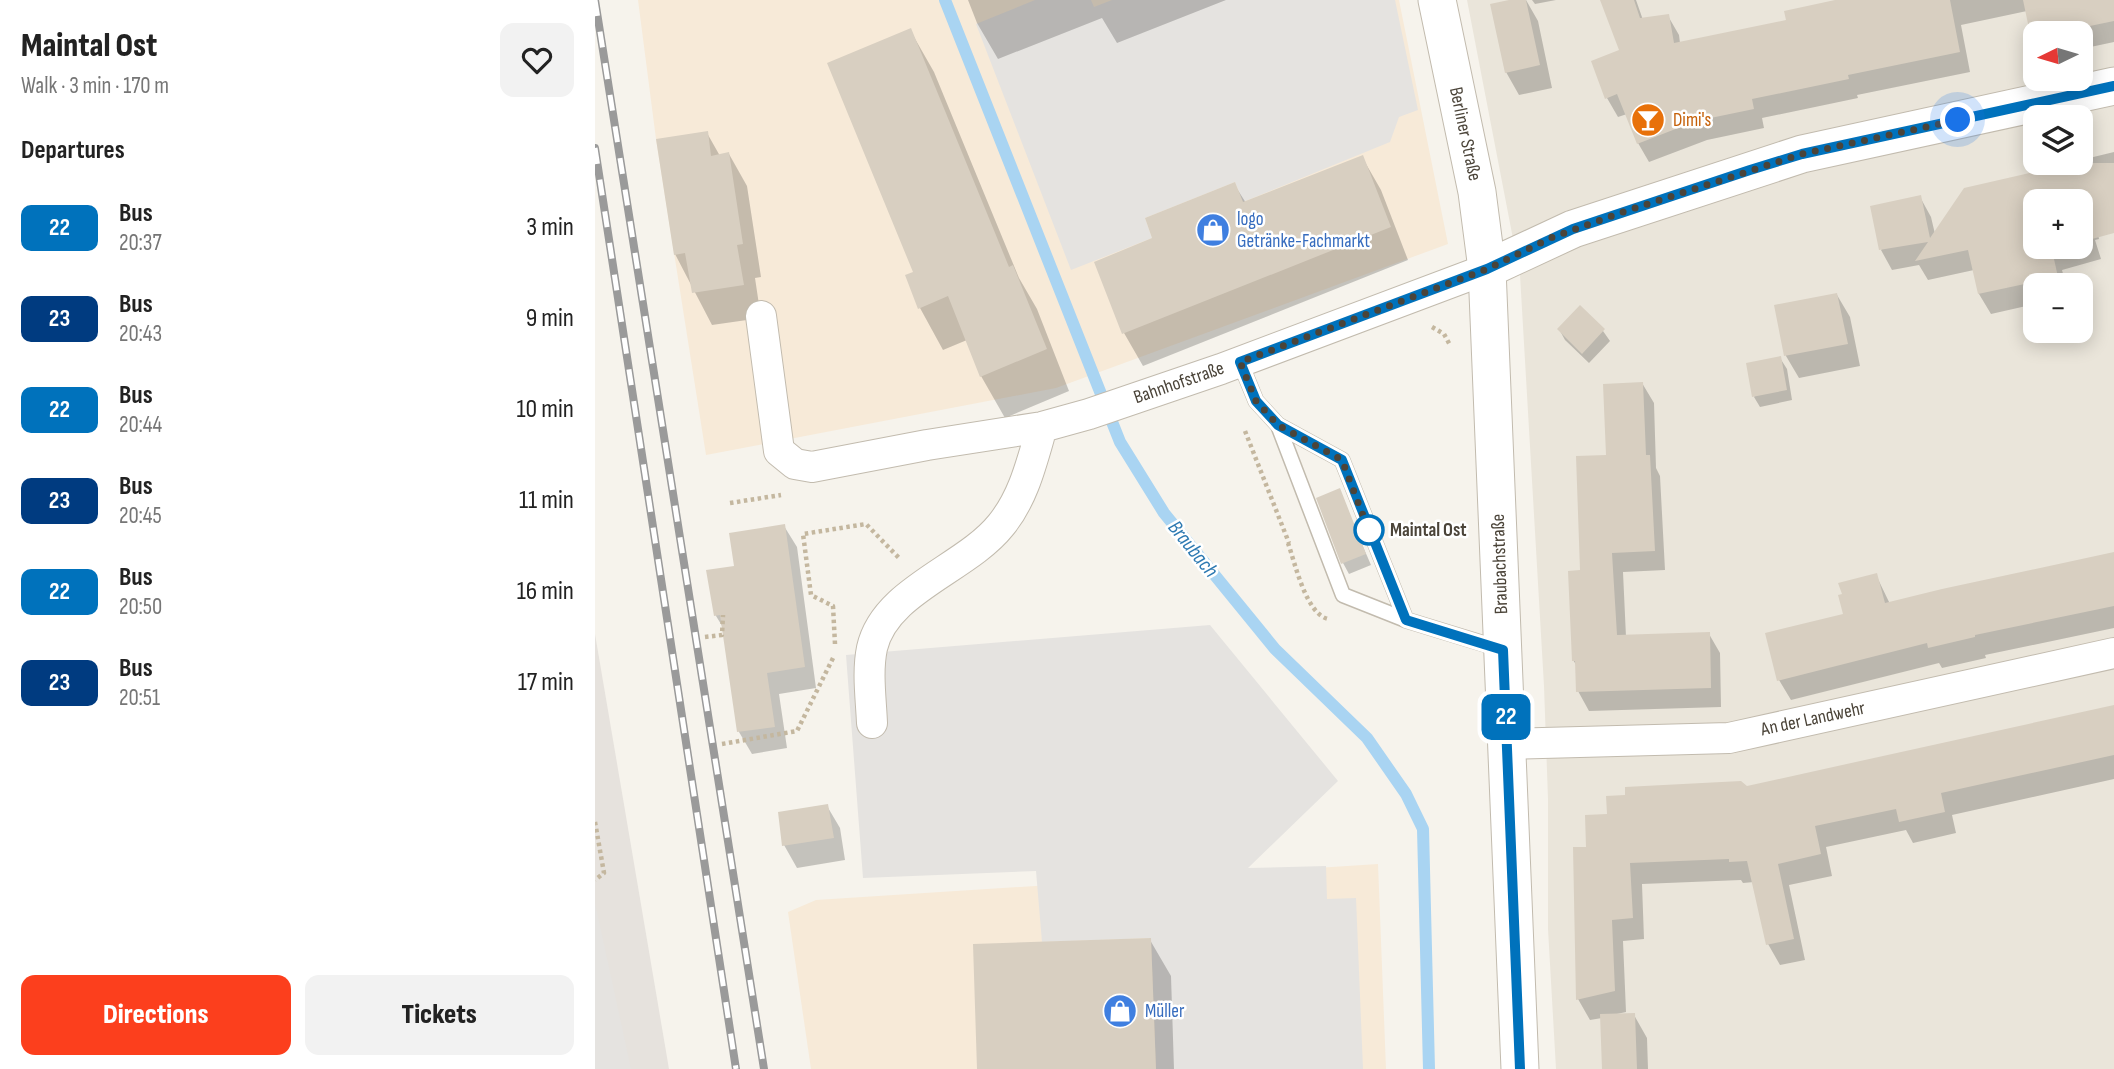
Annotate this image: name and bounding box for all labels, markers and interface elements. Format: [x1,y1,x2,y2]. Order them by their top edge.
north arrow [2023,21,2093,91]
map controls [2023,21,2093,343]
button: heart [500,23,574,97]
text: Maintal Ost [21,26,157,66]
text: Walk · 3 min · 170 m [21,72,169,100]
street label: Berliner Straße [1444,85,1486,183]
bar icon: Dimi's [1629,101,1667,139]
your location [1940,102,1975,137]
button: layers [2023,105,2093,175]
place label: Dimi's [1673,109,1712,132]
text: Departures [21,135,125,166]
button: + [2023,189,2093,259]
text: Bus [119,198,153,229]
place label: logo Getränke-Fachmarkt [1237,208,1370,253]
shop icon: logo Getränke-Fachmarkt [1194,211,1232,249]
text: 3 min [526,212,574,243]
text: 22 [49,213,70,242]
text: 20:37 [119,229,162,257]
button: − [2023,273,2093,343]
text: Bus [119,289,153,320]
text: 9 min [526,303,574,334]
text: 23 [49,304,70,333]
text: 20:43 [119,320,162,348]
street label: Bahnhofstraße [1131,357,1227,409]
text: Bus [119,380,153,411]
text: 10 min [517,394,574,425]
text: 22 [49,395,70,424]
text: 20:44 [119,411,162,439]
text: Bus [119,471,153,502]
text: 11 min [519,485,574,516]
text: 23 [49,486,70,515]
text: 20:45 [119,502,162,530]
street label: Braubachstraße [1487,513,1513,615]
marker: Maintal Ost [1354,515,1384,545]
water label: Braubach [1163,516,1224,583]
place label: Maintal Ost [1390,519,1466,542]
text: Bus [119,562,153,593]
text: 16 min [517,576,574,607]
text: 22 [49,577,70,606]
text: 20:50 [119,593,162,621]
text: Bus [119,653,153,684]
text: 17 min [518,667,574,698]
text: 23 [49,668,70,697]
text: 20:51 [119,684,160,712]
line badge: 22 [1475,694,1537,740]
street label: An der Landwehr [1758,697,1868,741]
text: 22 [1495,702,1517,731]
button: Directions [21,975,291,1055]
button: Tickets [305,975,574,1055]
shop icon: Müller [1101,992,1139,1030]
place label: Müller [1145,1000,1185,1023]

